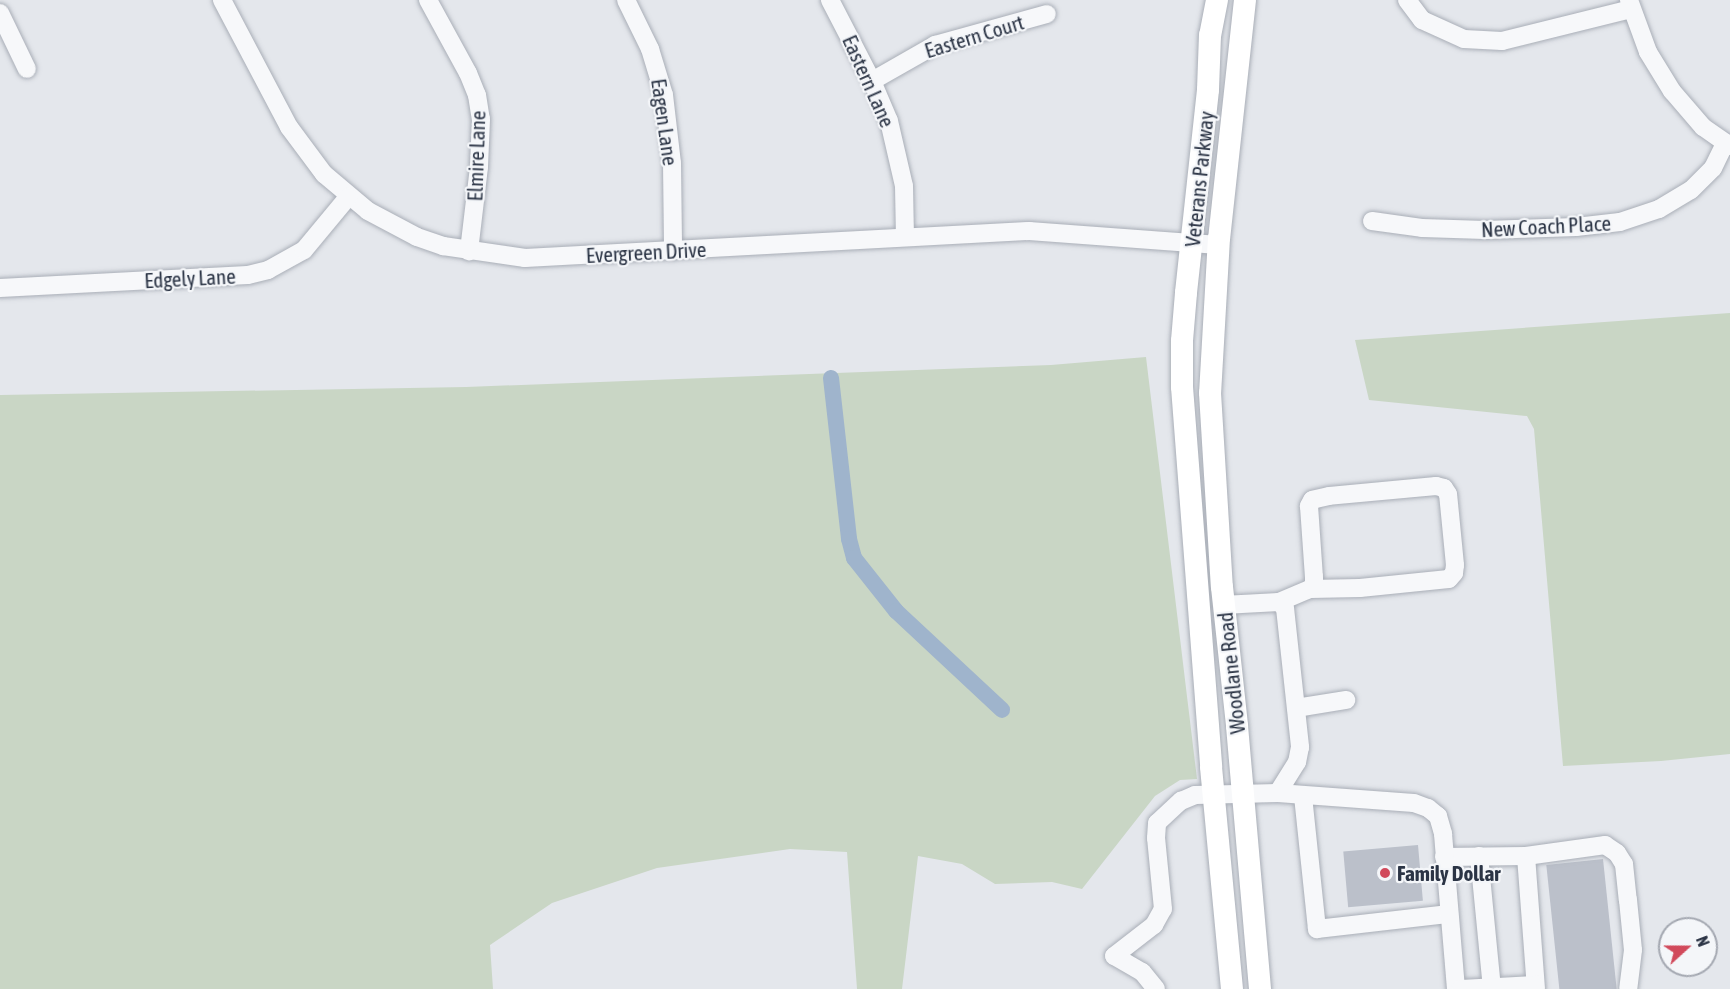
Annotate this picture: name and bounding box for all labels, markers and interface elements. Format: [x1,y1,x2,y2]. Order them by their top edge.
street label: Eastern Court [921,9,1027,63]
street label: Eastern Lane [837,31,901,131]
street label: Eagen Lane [646,77,684,167]
street label: Elmire Lane [462,110,490,202]
street label: Veterans Parkway [1179,110,1219,248]
street label: New Coach Place [1480,210,1612,242]
street label: Evergreen Drive [585,236,707,268]
street label: Edgely Lane [144,263,236,293]
street label: Woodlane Road [1212,611,1250,735]
place label: Family Dollar [1397,860,1500,886]
marker: Family Dollar [1378,866,1392,880]
north arrow [1658,917,1718,977]
text: N [1693,934,1713,949]

